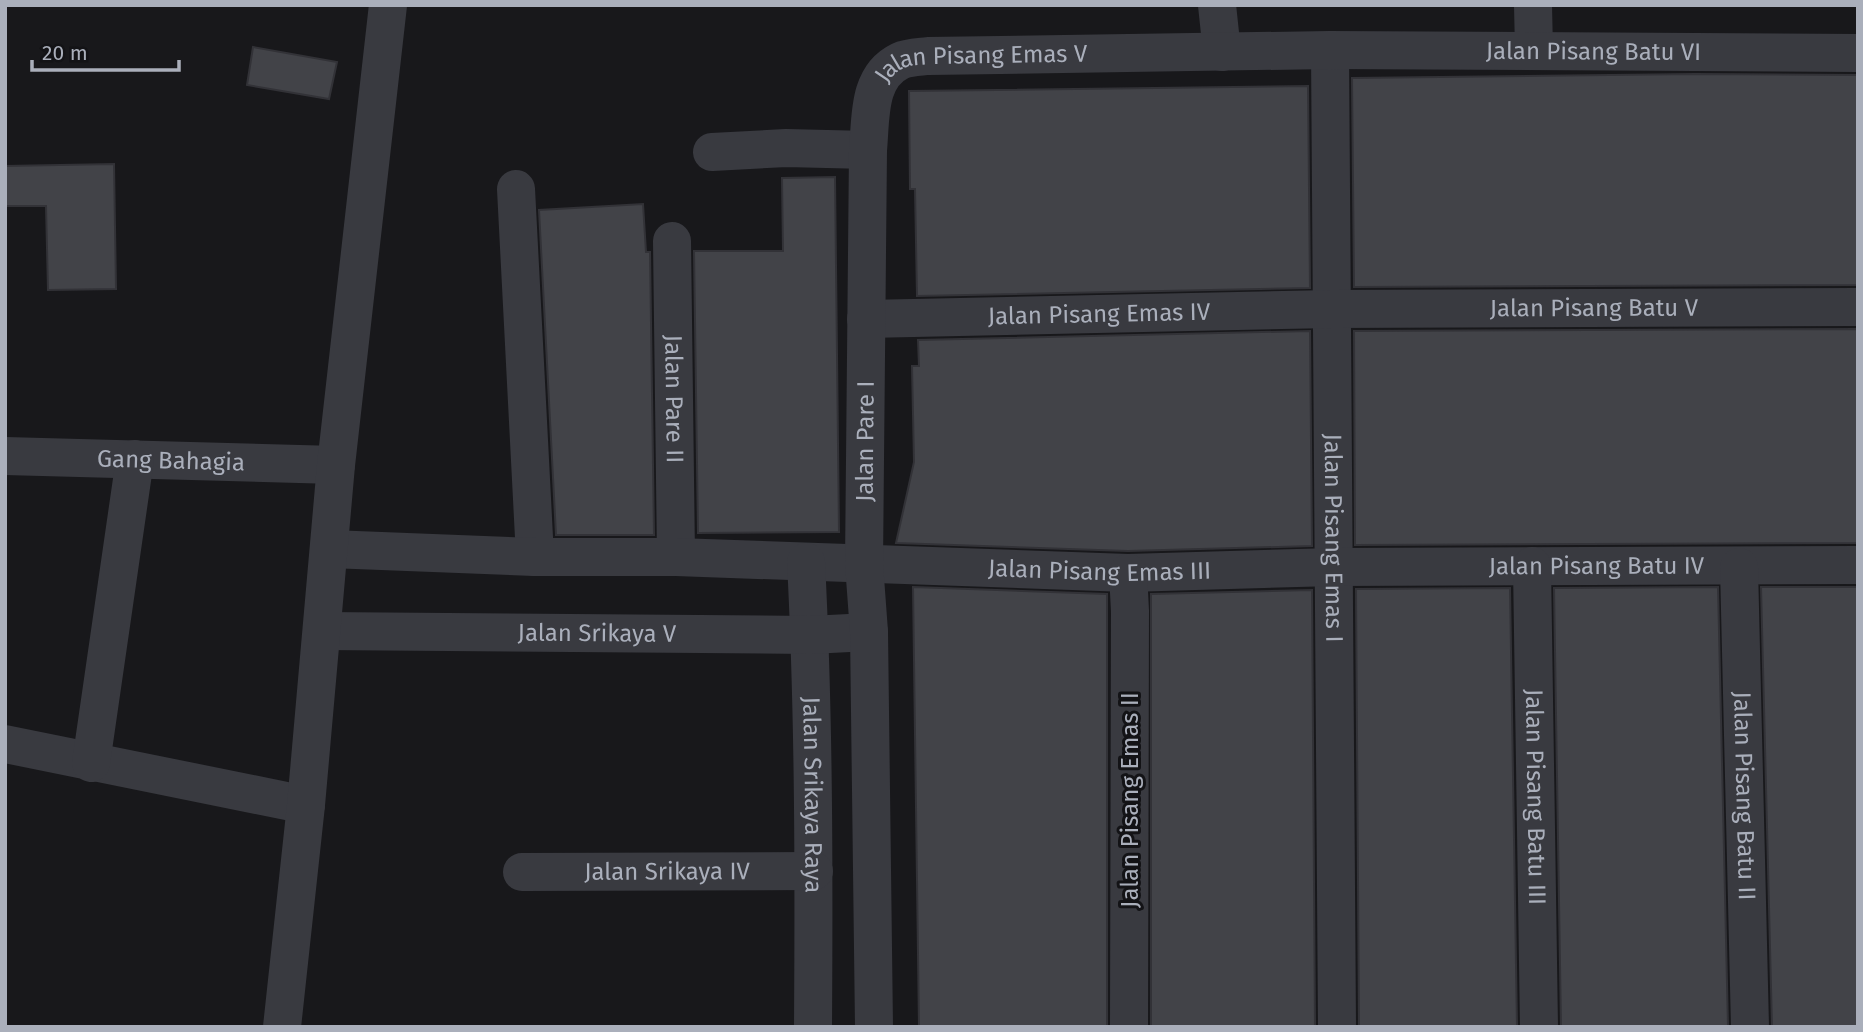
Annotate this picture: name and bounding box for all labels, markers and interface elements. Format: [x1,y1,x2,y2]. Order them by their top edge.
scale bar [32,28,178,72]
street label: Jalan Pisang Batu VI [1486,37,1701,66]
text: 20 m [42,40,88,66]
street label: Jalan Pisang Emas V [868,40,1088,87]
street label: Jalan Pisang Batu V [1490,294,1699,322]
street label: Jalan Pisang Emas IV [987,298,1211,330]
street label: Jalan Pare II [659,335,689,463]
street label: Jalan Pare I [851,380,880,502]
street label: Jalan Pisang Emas I [1319,433,1348,643]
street label: Gang Bahagia [97,445,245,477]
street label: Jalan Pisang Batu IV [1489,552,1705,580]
street label: Jalan Pisang Emas III [988,554,1212,587]
street label: Jalan Srikaya V [518,619,677,648]
street label: Jalan Pisang Batu III [1520,689,1551,905]
street label: Jalan Pisang Batu II [1728,691,1761,901]
street label: Jalan Pisang Emas II [1116,692,1144,908]
street label: Jalan Srikaya Raya [797,696,827,893]
street label: Jalan Srikaya IV [584,857,751,886]

